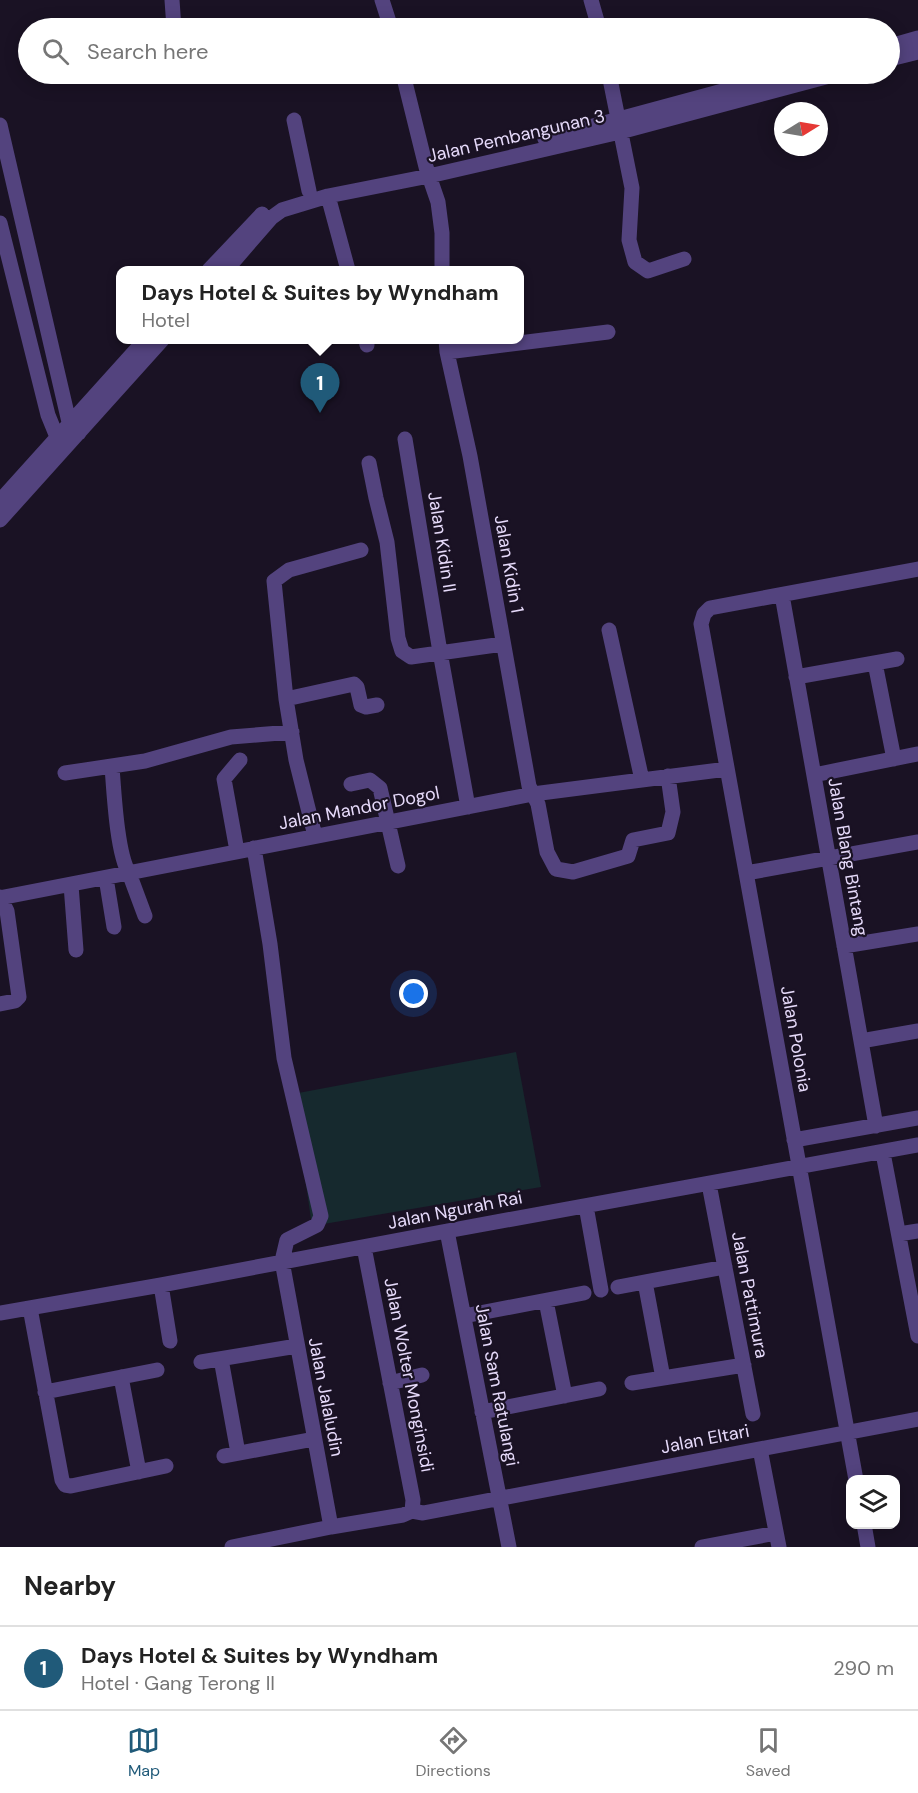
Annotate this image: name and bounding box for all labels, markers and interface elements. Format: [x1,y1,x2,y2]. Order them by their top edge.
search box [18,18,900,84]
icon: search [39,35,72,68]
text: Search here [87,37,208,66]
north arrow [774,102,828,156]
street label: Jalan Pembangunan 3 [425,104,607,168]
popup [116,266,524,344]
text: Days Hotel & Suites by Wyndham [141,278,499,307]
text: Hotel [141,307,190,333]
pin: 1 [300,364,340,413]
street label: Jalan Kidin II [422,490,462,594]
street label: Jalan Kidin 1 [489,513,529,615]
street label: Jalan Blang Bintang [822,776,874,938]
street label: Jalan Mandor Dogol [276,781,442,835]
your location [399,979,428,1008]
street label: Jalan Polonia [775,984,817,1094]
street label: Jalan Ngurah Rai [386,1185,524,1235]
street label: Jalan Pattimura [726,1230,774,1360]
street label: Jalan Wolter Monginsidi [378,1276,440,1474]
street label: Jalan Sam Ratulangi [470,1302,524,1468]
street label: Jalan Jalaludin [303,1336,349,1458]
street label: Jalan Eltari [659,1419,751,1459]
map controls [846,1475,900,1529]
button: layers [846,1475,900,1529]
text: Nearby [24,1569,116,1603]
text: Days Hotel & Suites by Wyndham [81,1641,438,1670]
text: 1 [40,1655,47,1681]
text: 290 m [833,1655,894,1681]
text: Hotel · Gang Terong II [81,1670,275,1696]
tab: Map [127,1724,160,1781]
tab: Directions [415,1724,491,1781]
tab: Saved [746,1724,791,1781]

